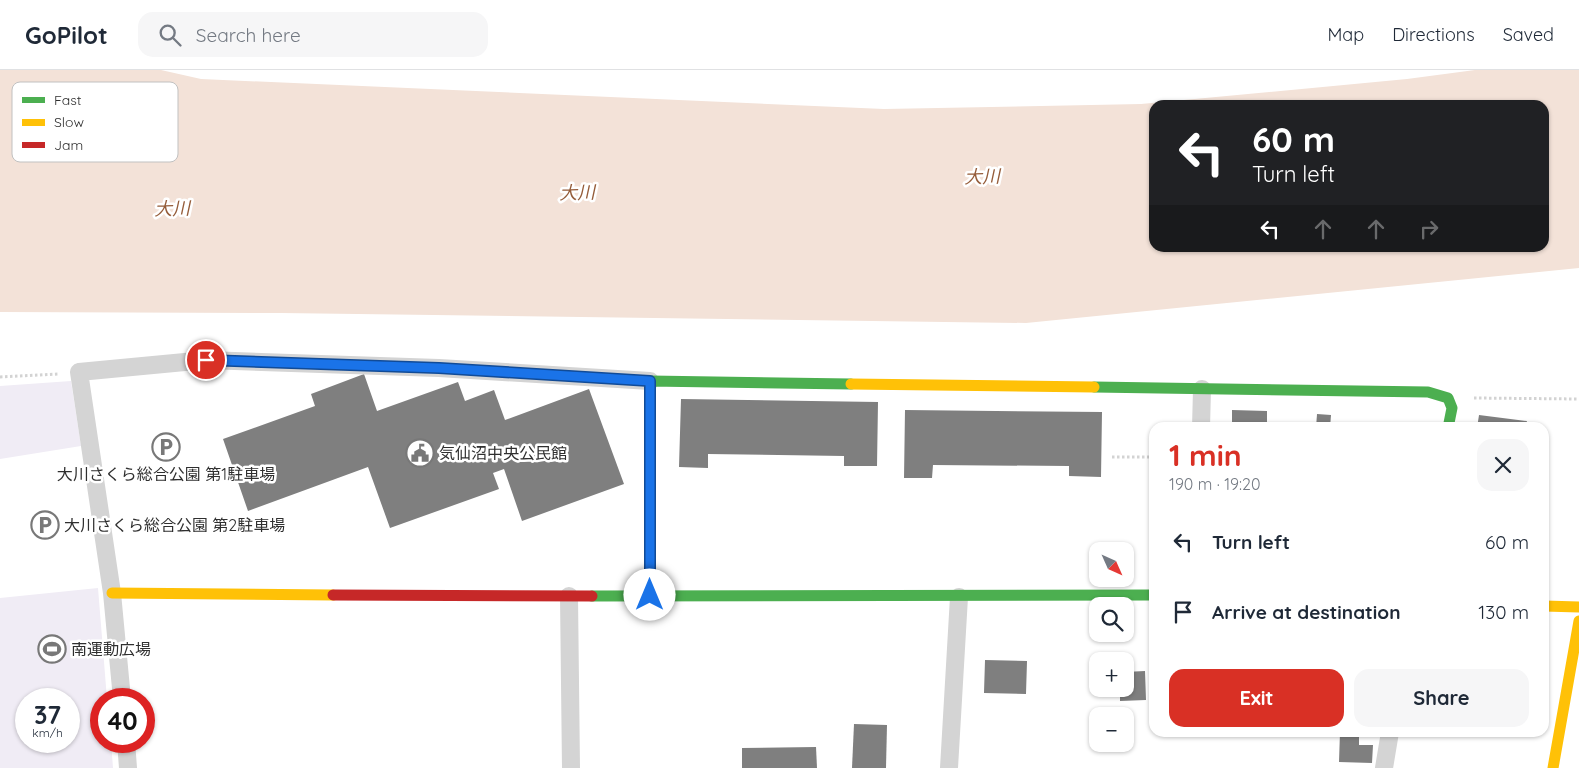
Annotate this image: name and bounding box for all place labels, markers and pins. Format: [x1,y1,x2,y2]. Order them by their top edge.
pin [185,339,227,381]
parking icon: 大川さくら総合公園 第1駐車場 [151,432,181,462]
public building icon: 気仙沼中央公民館 [405,438,435,468]
place label: 気仙沼中央公民館 [439,443,567,463]
place label: 大川さくら総合公園 第1駐車場 [57,464,275,484]
parking icon: 大川さくら総合公園 第2駐車場 [30,510,60,540]
place label: 大川さくら総合公園 第2駐車場 [64,515,285,535]
sports icon: 南運動広場 [37,634,67,664]
place label: 南運動広場 [71,639,151,659]

